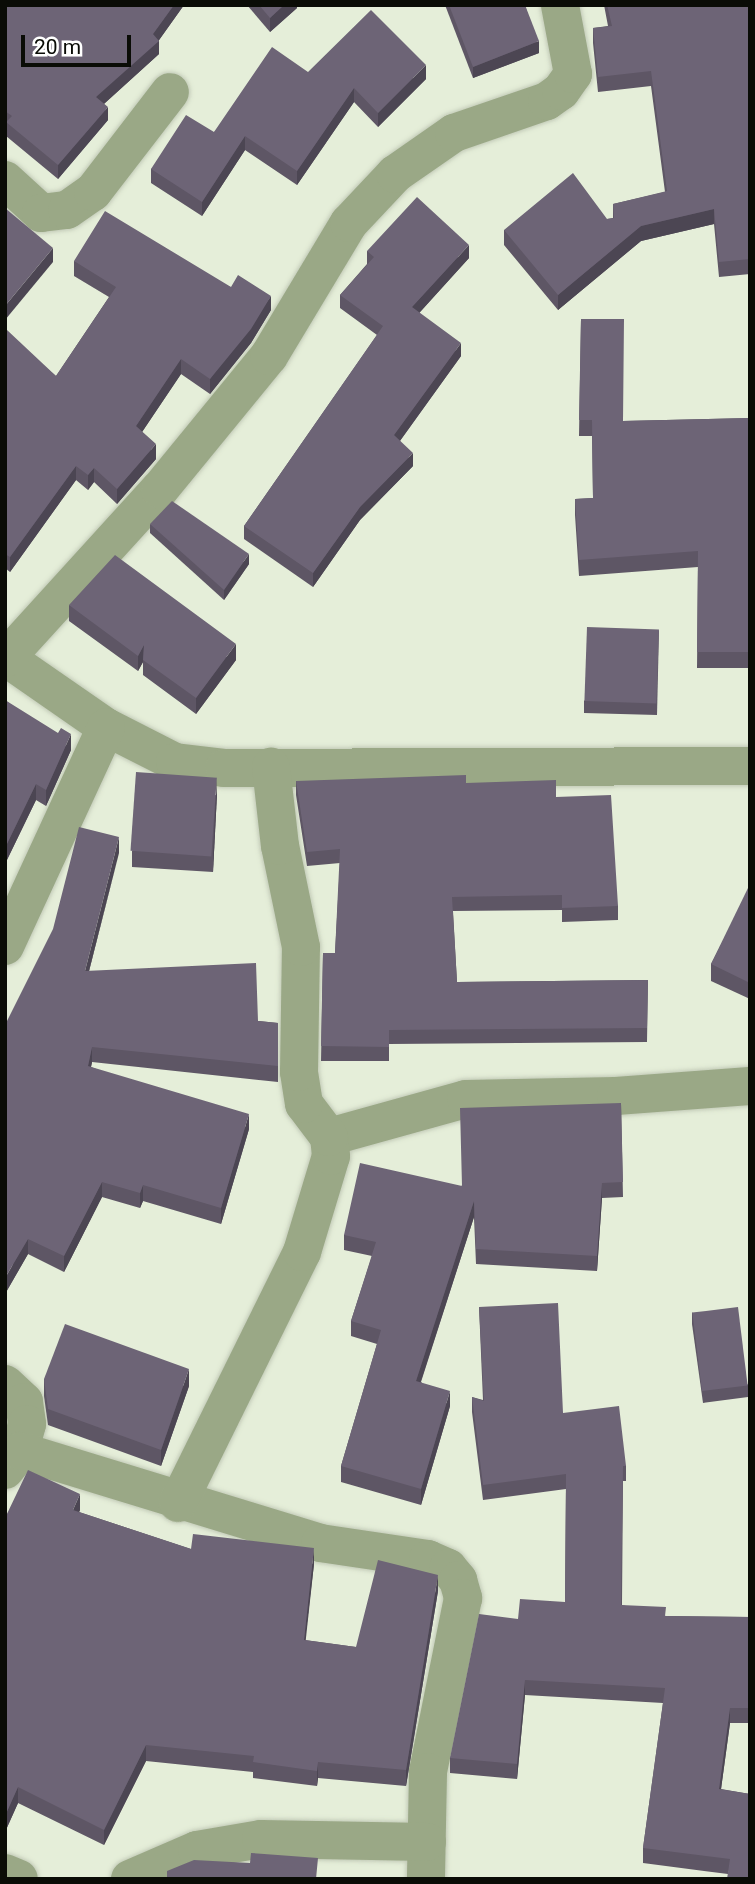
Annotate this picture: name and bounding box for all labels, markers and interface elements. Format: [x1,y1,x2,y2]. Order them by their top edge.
scale bar [24,21,135,65]
text: 20 m [34,35,81,59]

